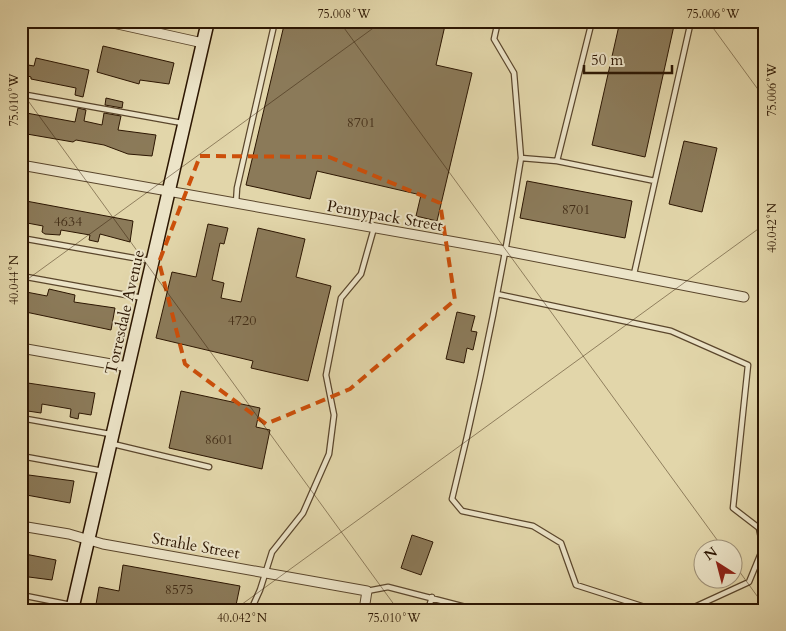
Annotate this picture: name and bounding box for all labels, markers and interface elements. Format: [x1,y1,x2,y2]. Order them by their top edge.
text: 75.008°W [317,6,371,22]
text: 75.006°W [686,6,740,22]
scale bar [584,42,671,74]
text: 50 m [591,50,623,70]
text: 75.006°W [764,63,780,117]
text: 75.010°W [6,73,22,127]
house number: 8701 [347,113,375,132]
street label: Pennypack Street [325,195,445,237]
house number: 8701 [562,200,590,219]
text: 40.042°N [764,202,780,253]
house number: 4634 [54,212,82,231]
street label: Torresdale Avenue [100,248,150,377]
text: 40.044°N [6,254,22,305]
house number: 4720 [228,311,256,330]
house number: 8601 [205,430,233,449]
street label: Strahle Street [150,527,241,565]
north arrow [694,538,744,588]
text: N [700,543,721,565]
house number: 8575 [165,580,193,599]
text: 40.042°N [217,610,268,626]
text: 75.010°W [367,610,421,626]

